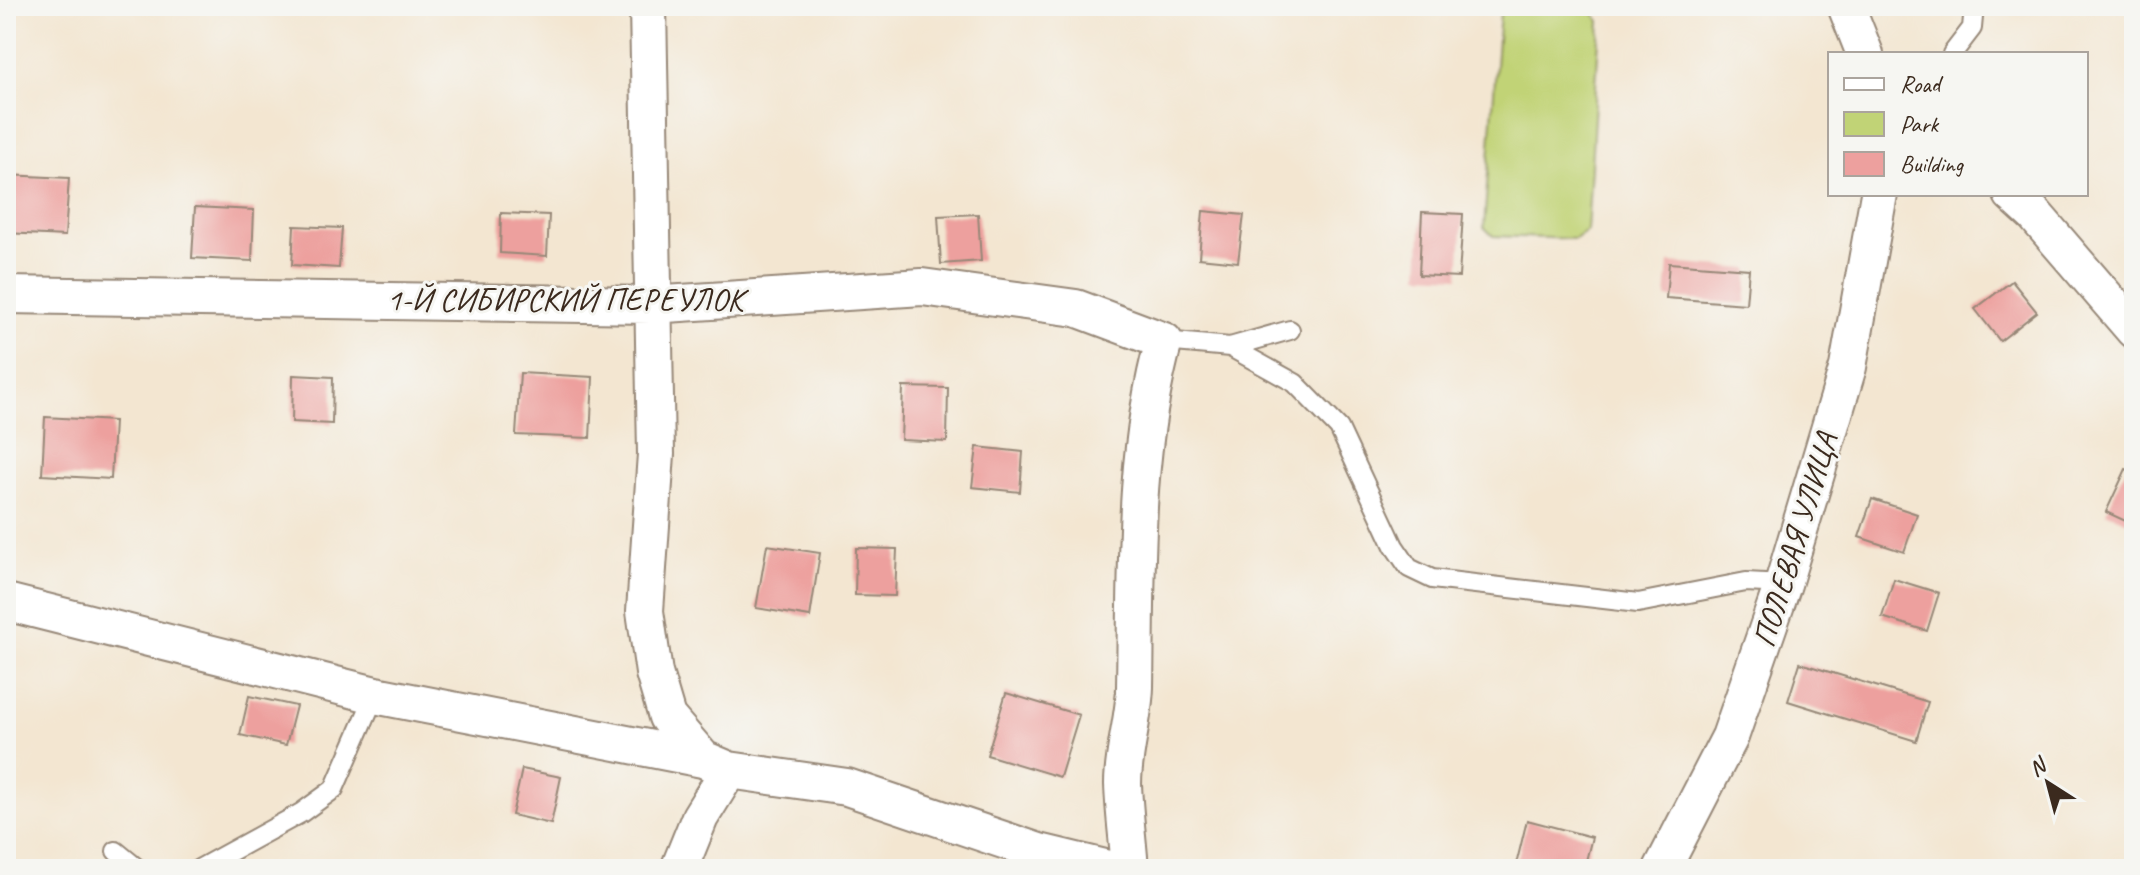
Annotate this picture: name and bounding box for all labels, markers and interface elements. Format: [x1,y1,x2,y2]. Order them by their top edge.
legend [1828,52,2088,196]
text: Road [1900,69,1944,99]
text: Park [1900,109,1940,139]
text: Building [1900,149,1965,179]
street label: 1-Й СИБИРСКИЙ ПЕРЕУЛОК [387,279,749,320]
street label: ПОЛЕВАЯ УЛИЦА [1743,426,1848,652]
north arrow [2008,743,2088,823]
text: N [2023,750,2053,783]

